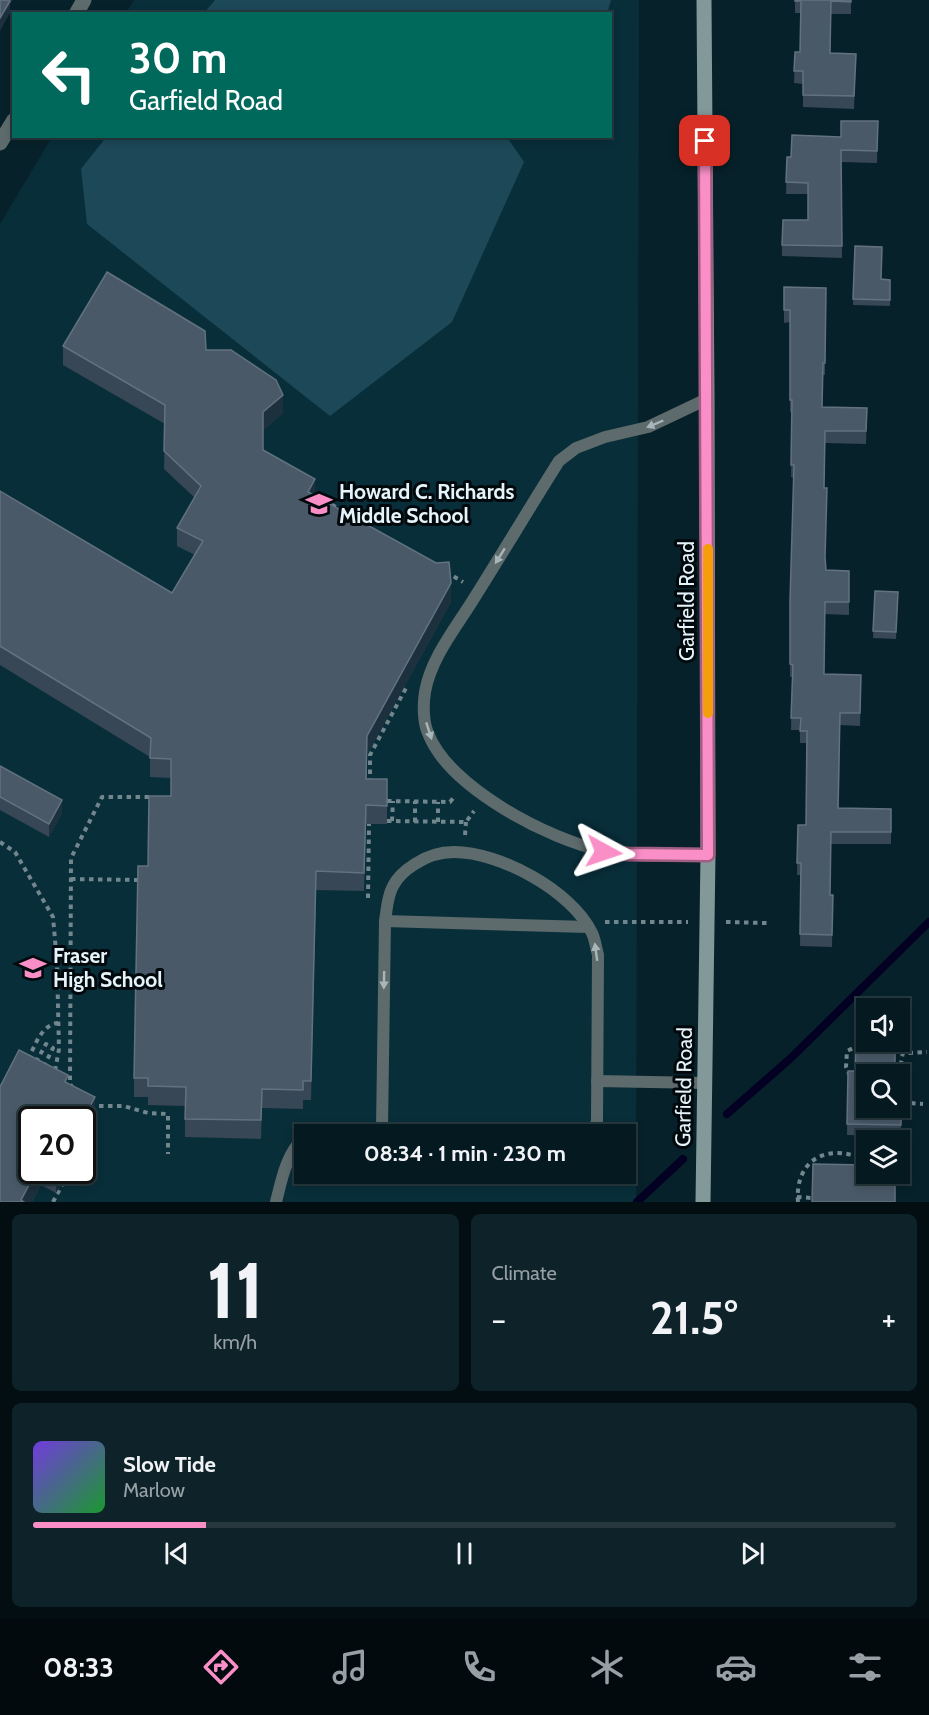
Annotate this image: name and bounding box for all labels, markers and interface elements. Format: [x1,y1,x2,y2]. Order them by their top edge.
text: 30 m [129,32,227,84]
icon: left [30,36,108,114]
text: Garfield Road [129,84,283,117]
pin [679,115,730,166]
icon: arrive [688,124,721,157]
one-way arrow [645,419,663,429]
place label: Howard C. Richards Middle School [339,479,514,528]
school or university icon: Howard C. Richards Middle School [304,489,334,519]
street label: Garfield Road [674,541,699,661]
one-way arrow [494,548,505,564]
one-way arrow [425,722,434,740]
position arrow [572,820,636,884]
place label: Fraser High School [53,943,163,992]
one-way arrow [592,943,601,962]
school or university icon: Fraser High School [18,953,48,983]
one-way arrow [379,970,389,989]
map controls [856,998,910,1184]
button: sound [856,998,910,1052]
street label: Garfield Road [670,1027,697,1147]
button: search [856,1064,910,1118]
speed limit sign: 20 [18,1106,96,1184]
button: layers [856,1130,910,1184]
text: 08:34 · 1 min · 230 m [364,1140,566,1167]
text: 11 [206,1243,264,1338]
text: Climate [492,1261,557,1285]
text: 21.5° [650,1291,738,1345]
text: − [492,1299,506,1339]
text: + [881,1299,896,1339]
text: km/h [213,1330,257,1354]
text: Slow Tide [123,1451,216,1478]
text: Marlow [123,1478,185,1502]
icon: previous [160,1537,193,1570]
icon: pause [448,1537,481,1570]
icon: next [736,1537,769,1570]
icon: directions [200,1646,242,1688]
icon: music [329,1646,371,1688]
icon: phone [458,1646,500,1688]
icon: climate [586,1646,628,1688]
icon: car [715,1646,757,1688]
icon: filters [844,1646,886,1688]
text: 08:33 [43,1651,114,1684]

